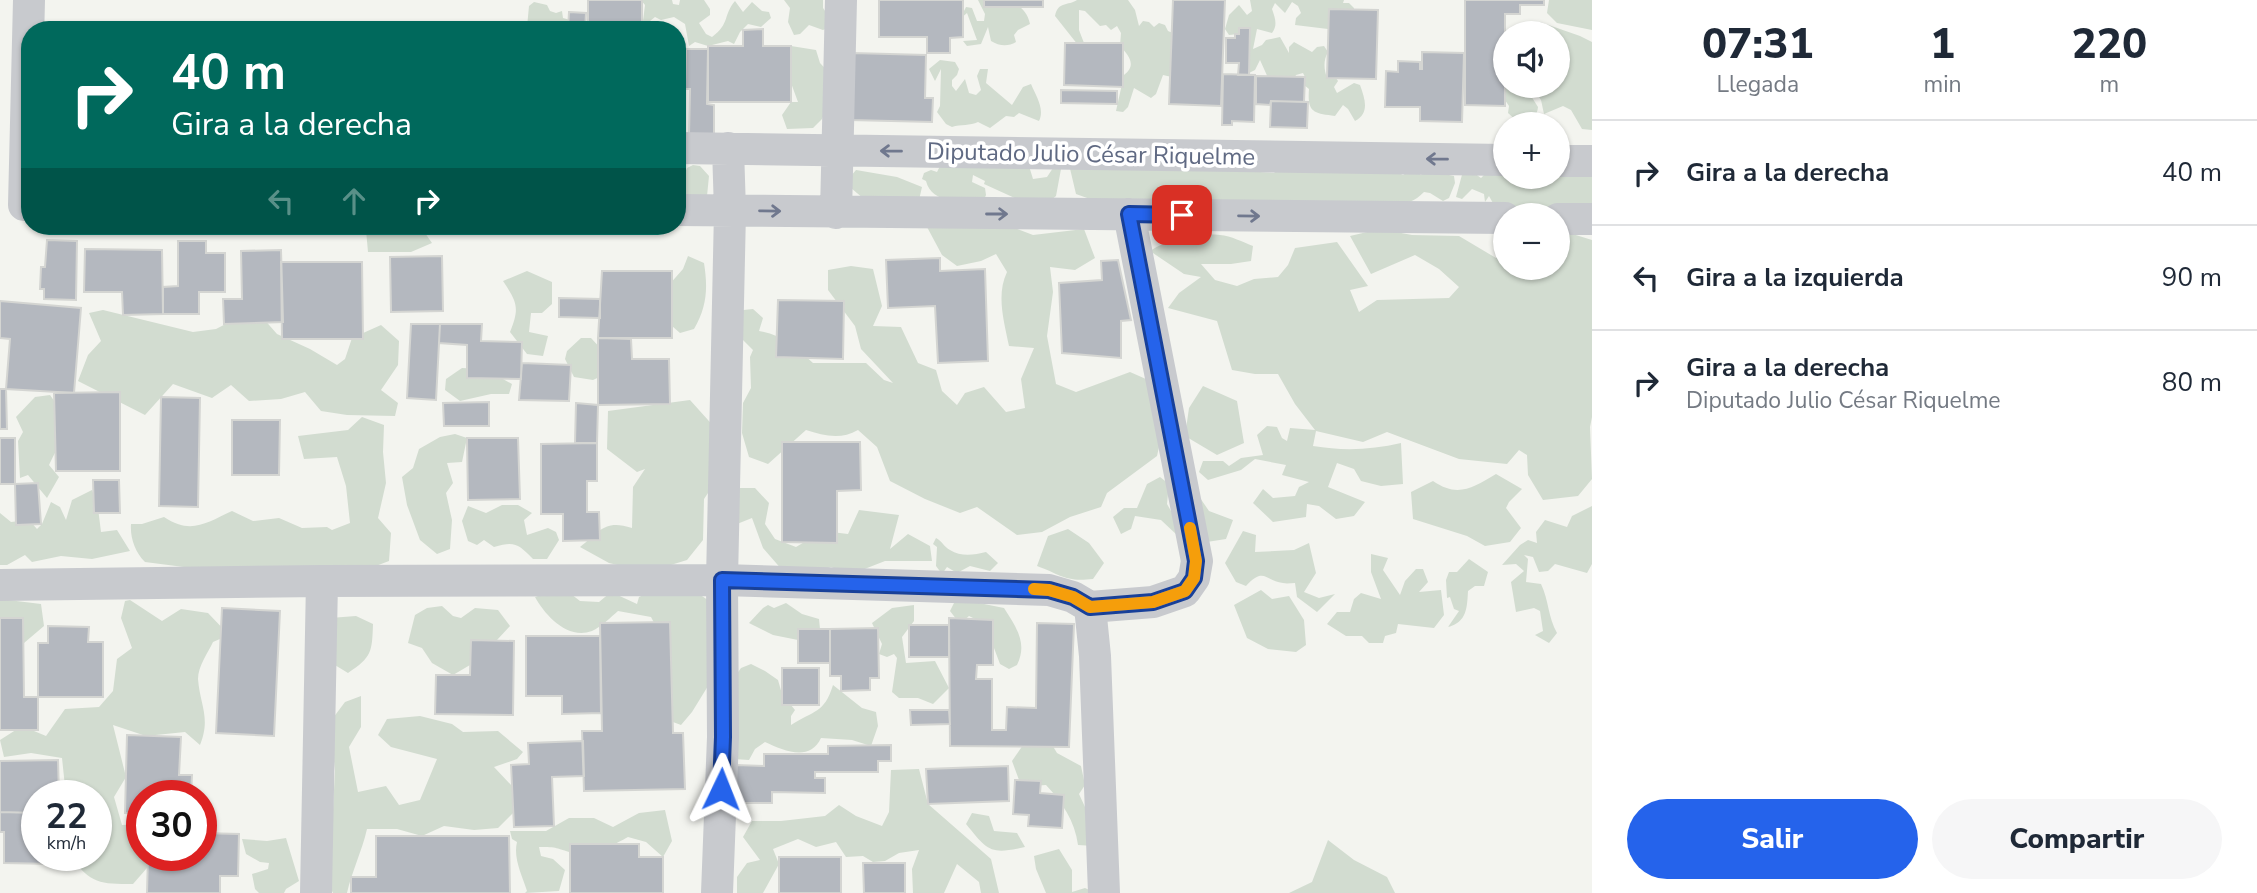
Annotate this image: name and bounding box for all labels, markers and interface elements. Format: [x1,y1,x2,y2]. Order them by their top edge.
text: 07:31 [1702,16,1814,73]
text: 1 [1930,16,1955,73]
text: 220 [2072,16,2147,73]
map controls [1493,21,1570,280]
button: sound [1493,21,1570,98]
text: 40 m [171,39,286,106]
icon: right [56,49,147,140]
text: Llegada [1716,69,1799,100]
text: min [1924,69,1962,100]
text: m [2099,69,2119,100]
text: Gira a la derecha [171,103,412,146]
button: + [1493,112,1570,189]
street label: Diputado Julio César Riquelme [927,135,1255,173]
one-way arrow [880,144,903,158]
one-way arrow [1426,152,1449,166]
icon: right [1627,154,1665,192]
text: Gira a la derecha [1686,155,1889,190]
text: 40 m [2162,155,2222,190]
icon: left [262,182,300,220]
icon: ahead [335,182,373,220]
icon: right [408,182,446,220]
pin [1152,185,1212,245]
icon: arrive [1163,196,1201,234]
button: − [1493,203,1570,280]
one-way arrow [758,205,781,218]
one-way arrow [986,207,1009,220]
one-way arrow [1238,209,1261,222]
icon: left [1627,259,1665,297]
text: Gira a la izquierda [1686,260,1904,295]
text: 90 m [2162,260,2222,295]
text: Gira a la derecha [1686,350,1889,385]
icon: right [1627,364,1665,402]
text: 80 m [2162,365,2222,400]
text: Diputado Julio César Riquelme [1686,385,2001,416]
position arrow [684,752,758,826]
speed limit sign: 30 [126,780,217,871]
text: 22 [45,793,88,840]
button: Salir [1627,799,1918,879]
button: Compartir [1932,799,2222,879]
text: km/h [47,831,86,855]

